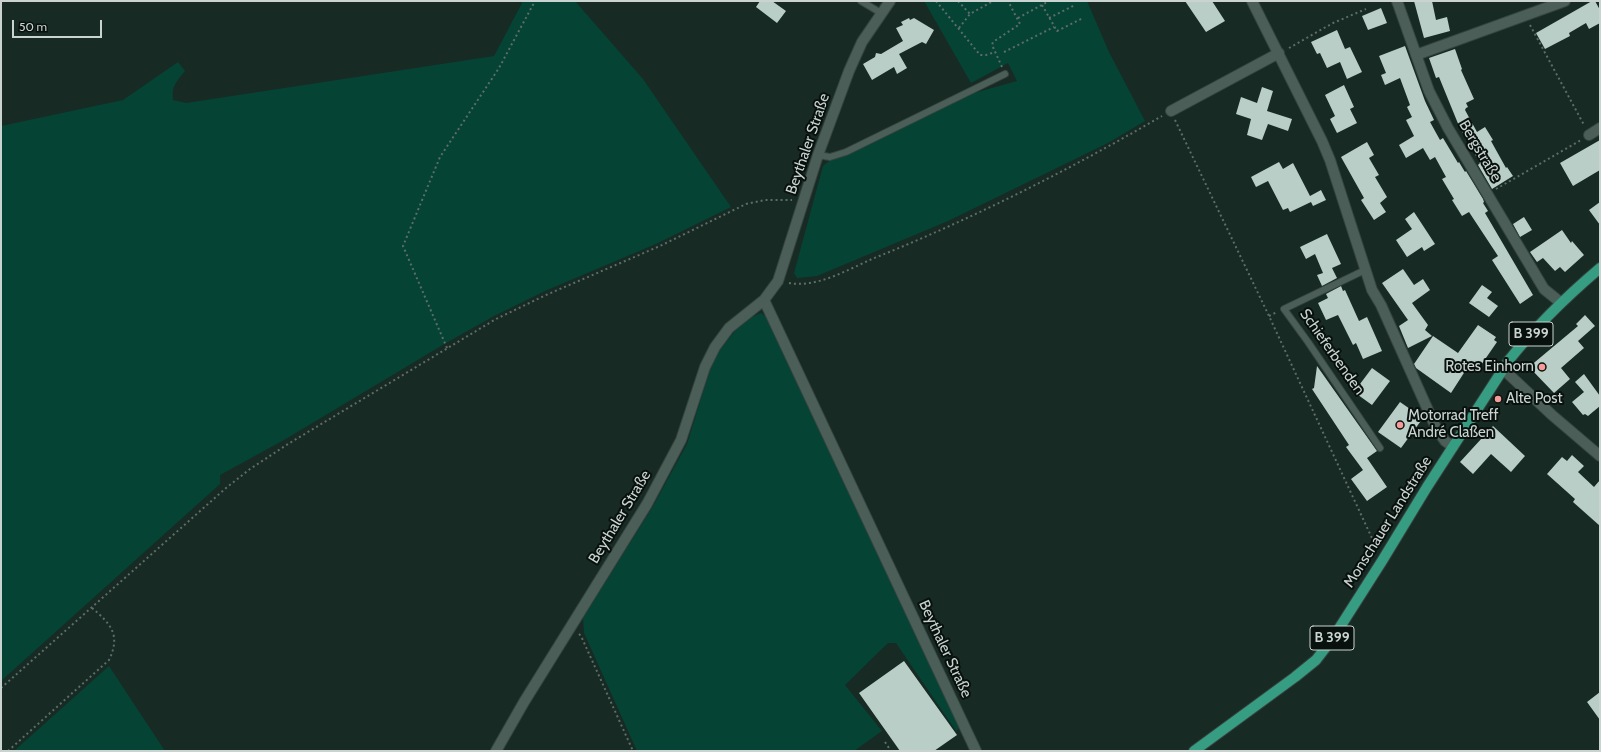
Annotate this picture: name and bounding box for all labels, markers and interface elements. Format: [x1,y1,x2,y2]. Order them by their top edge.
scale bar [14,12,104,38]
text: 50 m [19,19,47,34]
street label: Beythaler Straße [782,91,834,197]
street label: Bergstraße [1455,117,1505,185]
street label: Schieferbenden [1296,306,1368,398]
road number: B 399 [1509,322,1553,346]
place label: Rotes Einhorn [1445,358,1534,376]
marker: Rotes Einhorn [1537,362,1547,372]
place label: Alte Post [1506,390,1563,408]
marker: Alte Post [1493,394,1503,404]
place label: Motorrad Treff André Claßen [1408,407,1498,442]
marker: Motorrad Treff André Claßen [1395,420,1405,430]
street label: Monschauer Landstraße [1340,453,1436,591]
street label: Beythaler Straße [585,467,655,567]
street label: Beythaler Straße [915,597,975,701]
road number: B 399 [1310,626,1354,650]

